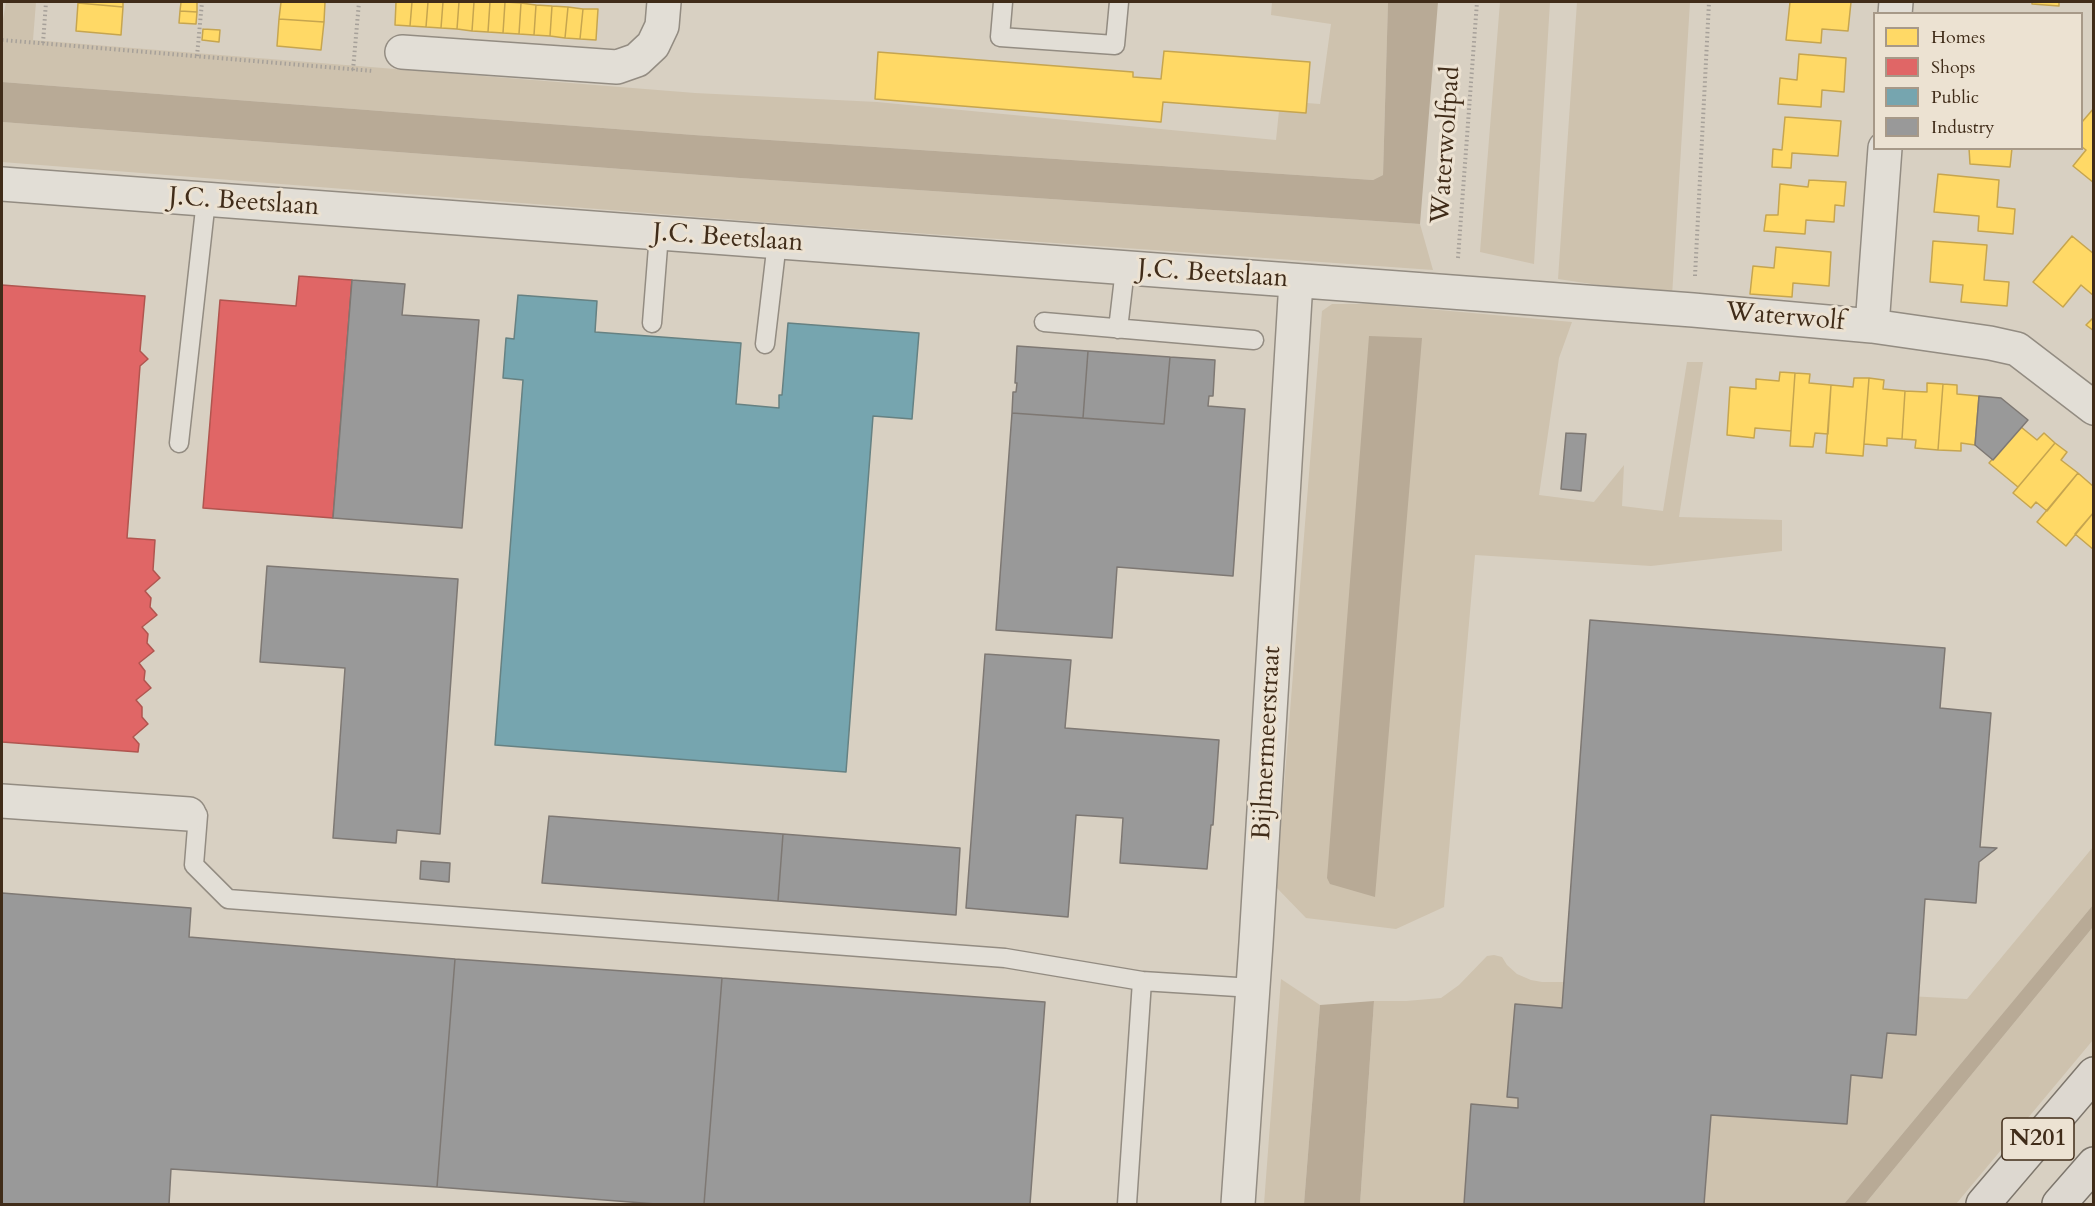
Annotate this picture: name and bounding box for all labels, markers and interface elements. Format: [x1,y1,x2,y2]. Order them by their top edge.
legend [1873,12,2083,150]
text: Homes [1931,25,1985,50]
text: Shops [1931,55,1975,80]
street label: Waterwolfpad [1426,65,1468,225]
text: Public [1931,85,1979,110]
text: Industry [1931,115,1995,140]
street label: J.C. Beetslaan [168,182,320,224]
street label: J.C. Beetslaan [652,218,804,260]
street label: J.C. Beetslaan [1137,254,1289,296]
street label: Waterwolf [1724,297,1846,339]
street label: Bijlmermeerstraat [1247,645,1289,841]
road number: N201 [2002,1118,2074,1160]

